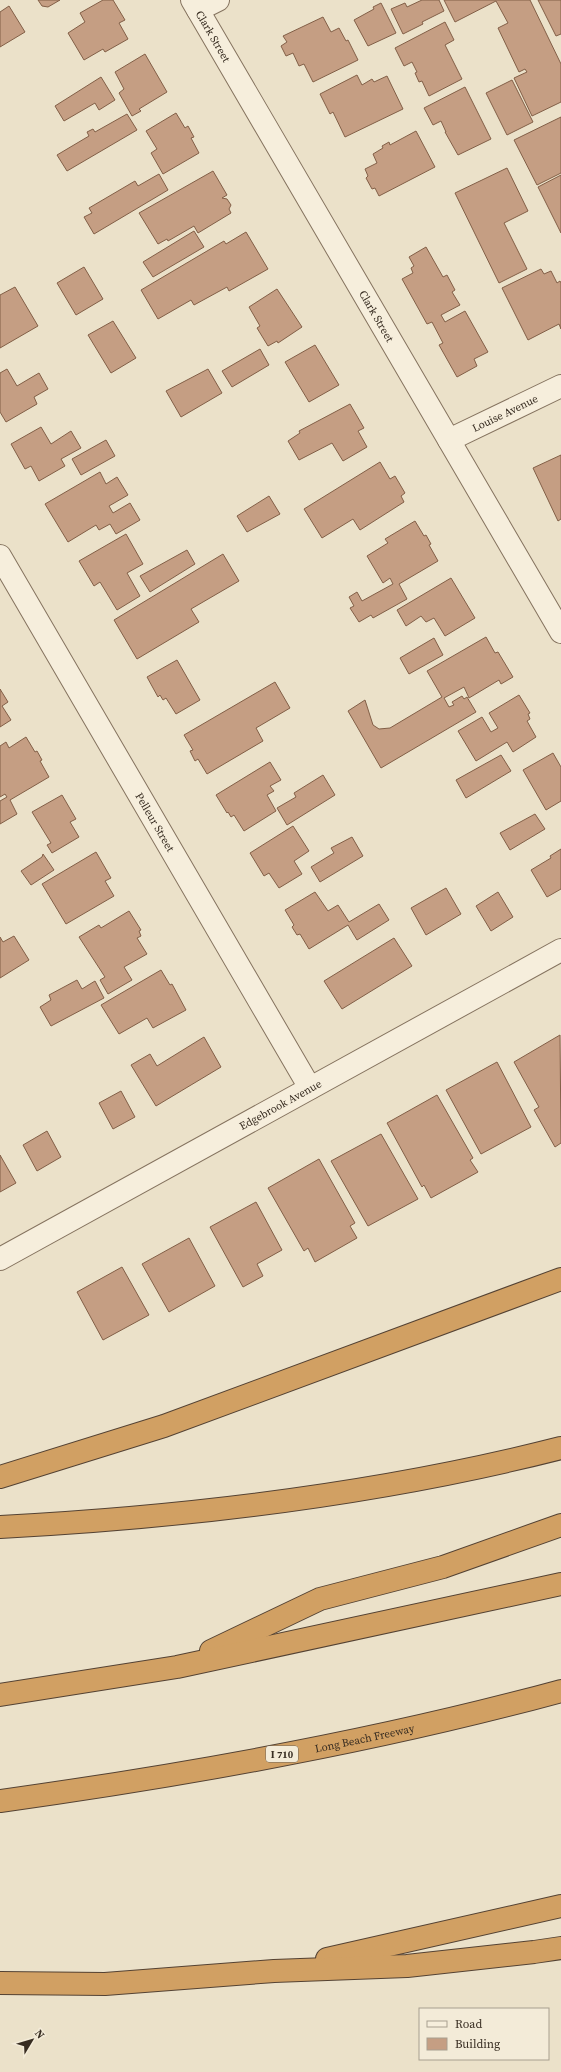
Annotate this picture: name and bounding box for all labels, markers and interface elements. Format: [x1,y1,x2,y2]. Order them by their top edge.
street label: Clark Street [192,8,234,65]
street label: Clark Street [356,288,398,345]
street label: Louise Avenue [469,391,541,435]
street label: Pelleur Street [132,790,178,855]
street label: Edgebrook Avenue [237,1076,324,1133]
street label: Long Beach Freeway [314,1720,416,1756]
road number: I 710 [266,1746,298,1762]
legend [419,2008,549,2060]
text: Road [455,2016,482,2032]
north arrow [12,2020,52,2060]
text: N [31,2026,48,2042]
text: Building [455,2036,500,2052]

